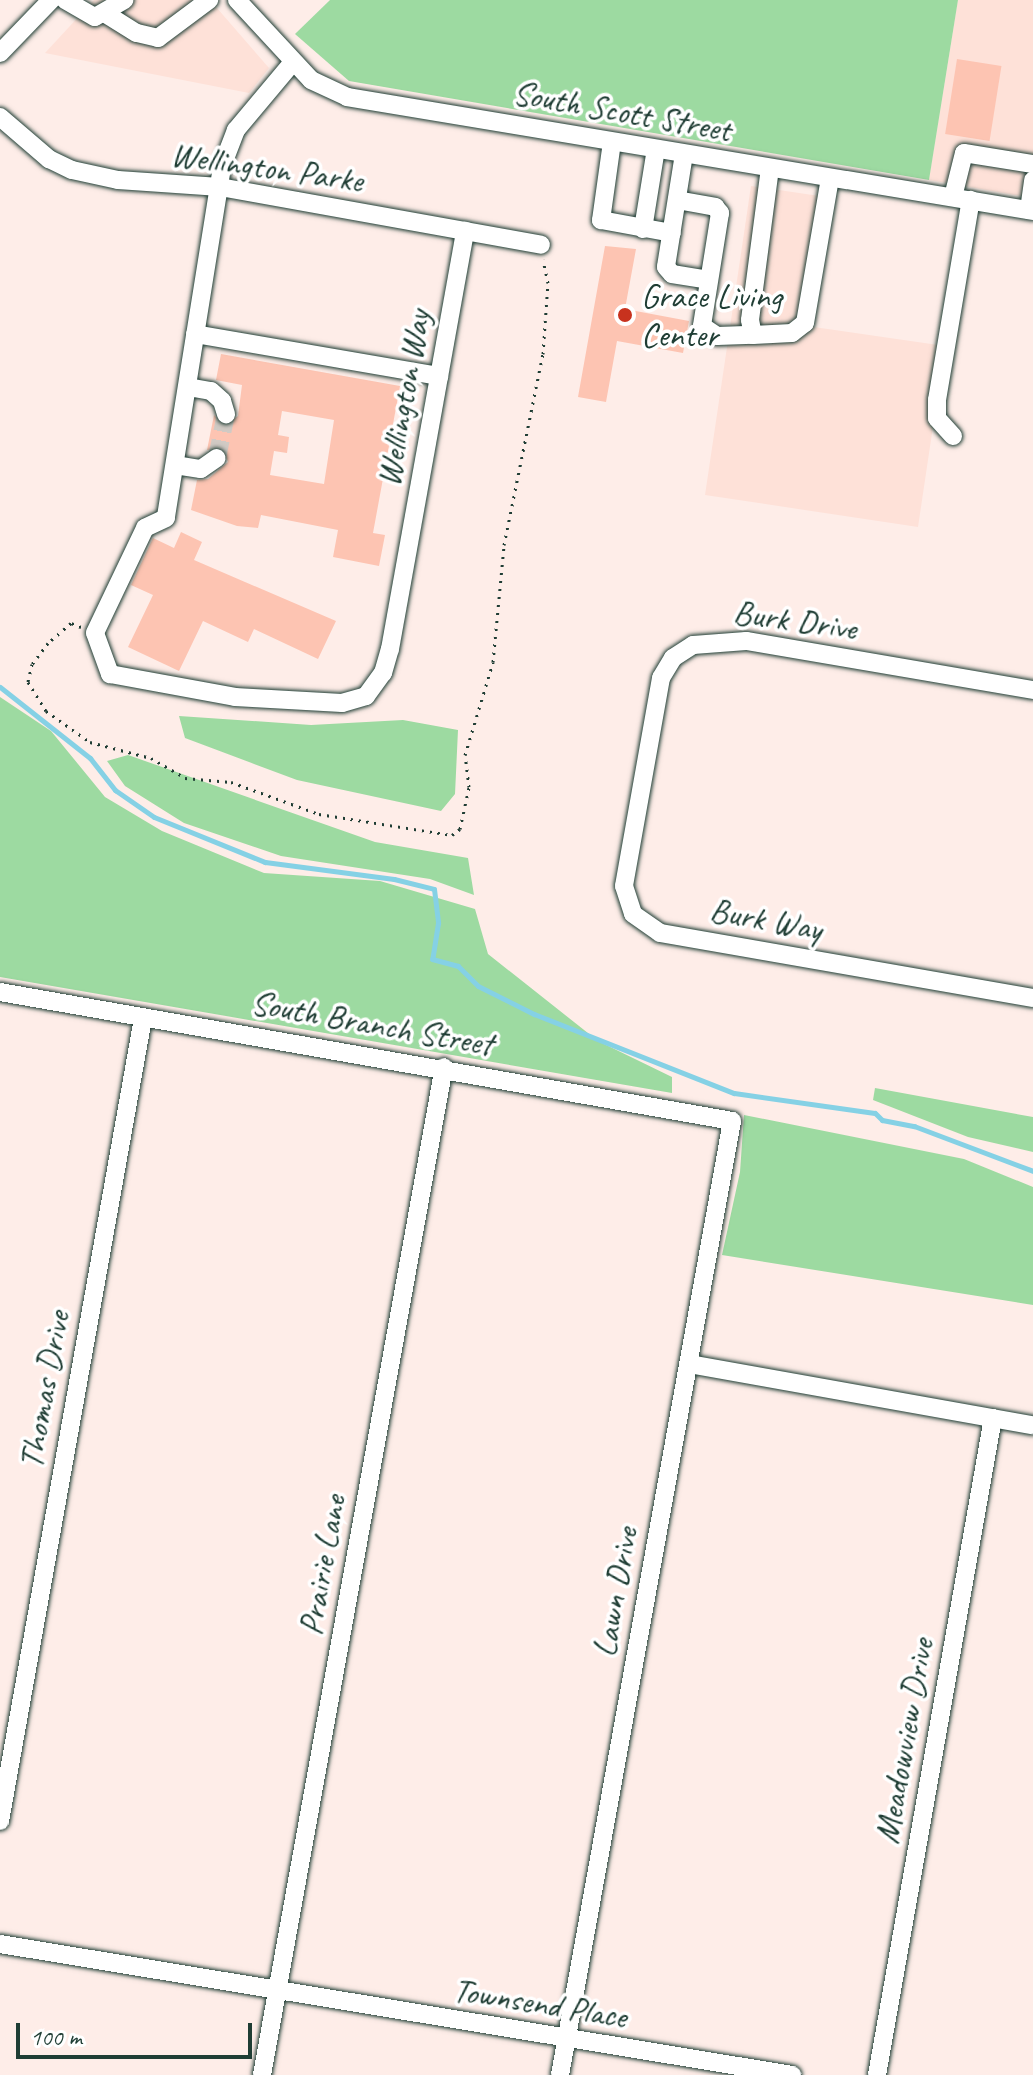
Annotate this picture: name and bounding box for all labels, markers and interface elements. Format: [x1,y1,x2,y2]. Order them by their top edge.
street label: South Scott Street [510,72,734,150]
street label: Wellington Parke [169,133,365,201]
place label: Grace Living Center [641,275,782,354]
marker: Grace Living Center [616,306,634,324]
street label: Wellington Way [367,307,439,489]
street label: Burk Drive [731,591,859,649]
street label: Burk Way [707,889,825,949]
street label: South Branch Street [247,982,497,1064]
street label: Thomas Drive [10,1308,78,1472]
street label: Prairie Lane [290,1491,354,1639]
street label: Lawn Drive [584,1524,646,1660]
street label: Meadowview Drive [866,1635,942,1847]
street label: Townsend Place [450,1969,630,2037]
scale bar [20,2007,256,2057]
text: 100 m [30,2022,82,2052]

